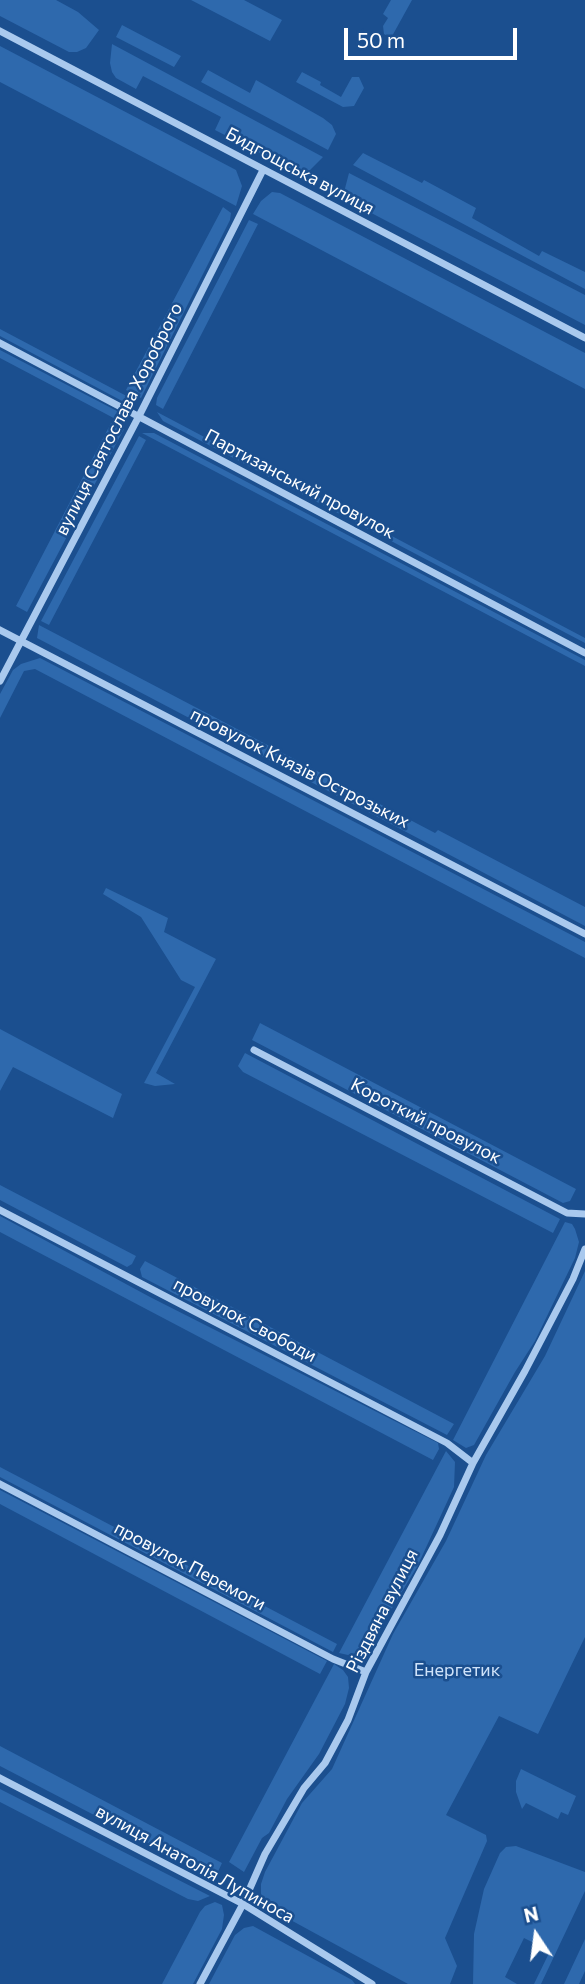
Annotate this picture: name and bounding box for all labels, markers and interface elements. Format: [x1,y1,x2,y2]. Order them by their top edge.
scale bar [347,14,520,58]
text: 50 m [357,27,405,52]
street label: Бидгощська вулиця [222,123,378,219]
street label: вулиця Святослава Хороброго [51,299,187,539]
street label: Партизанський провулок [201,425,399,543]
street label: провулок Князів Острозьких [187,703,413,833]
street label: Короткий провулок [347,1074,505,1168]
street label: провулок Свободи [170,1273,320,1367]
street label: провулок Перемоги [110,1517,270,1615]
street label: Різдвяна вулиця [341,1545,423,1677]
park label: Енергетик [414,1659,500,1681]
street label: вулиця Анатолія Лупиноса [92,1800,298,1928]
north arrow [501,1900,571,1970]
text: N [522,1901,541,1927]

